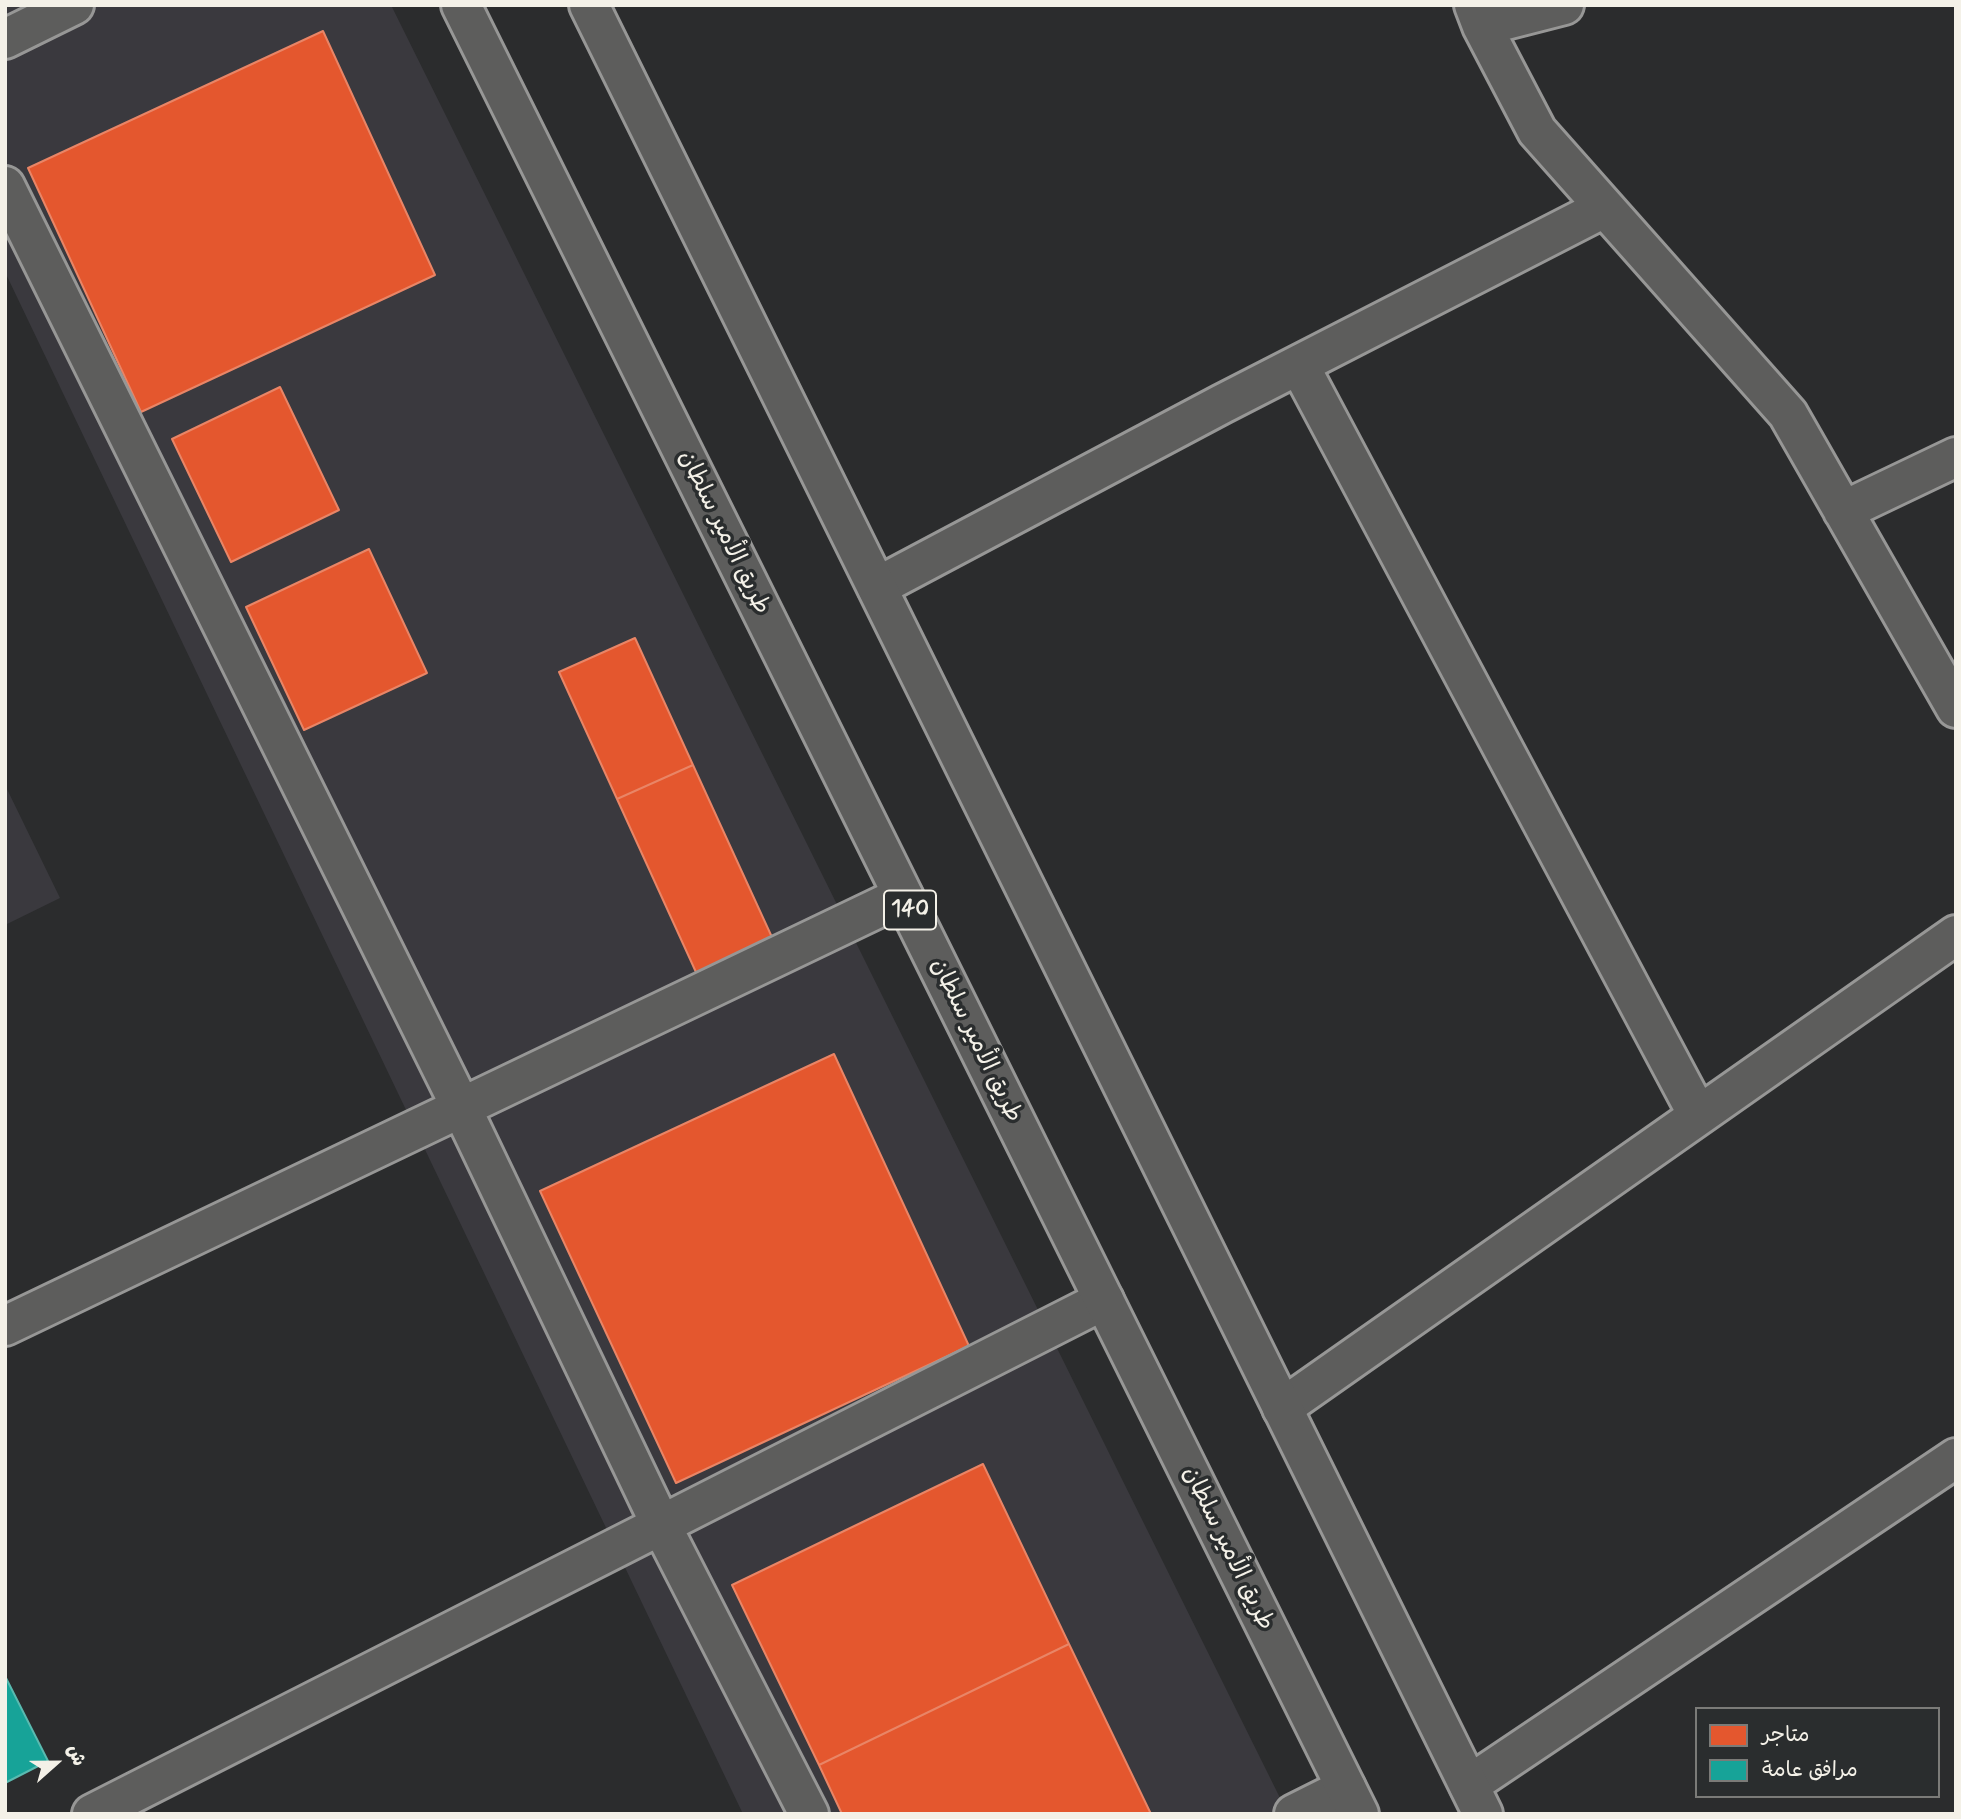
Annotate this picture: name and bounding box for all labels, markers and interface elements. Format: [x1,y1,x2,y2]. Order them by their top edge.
street label: طريق الأمير سلطان [671,446,775,620]
road number: 140 [884,890,936,930]
street label: طريق الأمير سلطان [923,954,1027,1128]
street label: طريق الأمير سلطان [1175,1462,1279,1636]
legend [1695,1707,1940,1798]
text: متاجر [1762,1721,1809,1749]
north arrow [21,1728,91,1798]
text: ش [61,1741,91,1770]
text: مرافق عامة [1762,1756,1858,1784]

